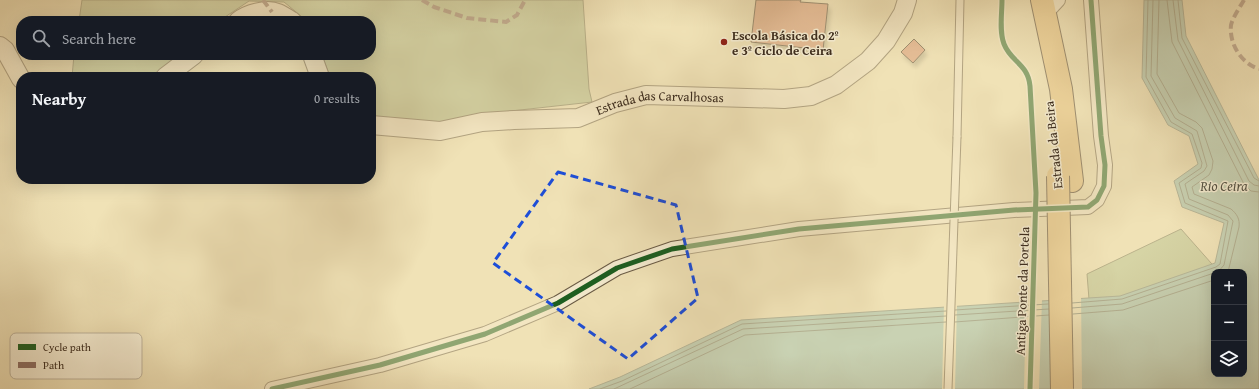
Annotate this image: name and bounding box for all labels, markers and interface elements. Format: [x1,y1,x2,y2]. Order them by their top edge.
search box [16,16,376,60]
place label: Escola Básica do 2º e 3º Ciclo de Ceira [732,26,839,60]
icon: search [30,27,52,49]
text: Search here [62,28,136,49]
marker: Escola Básica do 2º e 3º Ciclo de Ceira [719,37,729,47]
text: Nearby [32,86,86,111]
street label: Estrada das Carvalhosas [593,86,724,120]
text: 0 results [314,89,360,108]
street label: Estrada da Beira [1039,99,1068,190]
water label: Rio Ceira [1199,176,1248,196]
street label: Antiga Ponte da Portela [1011,225,1034,356]
map controls [1211,269,1247,377]
button: + [1211,269,1247,305]
button: − [1211,305,1247,341]
legend [10,333,142,379]
text: Cycle path [43,339,92,355]
button: layers [1211,341,1247,377]
text: Path [43,357,65,373]

